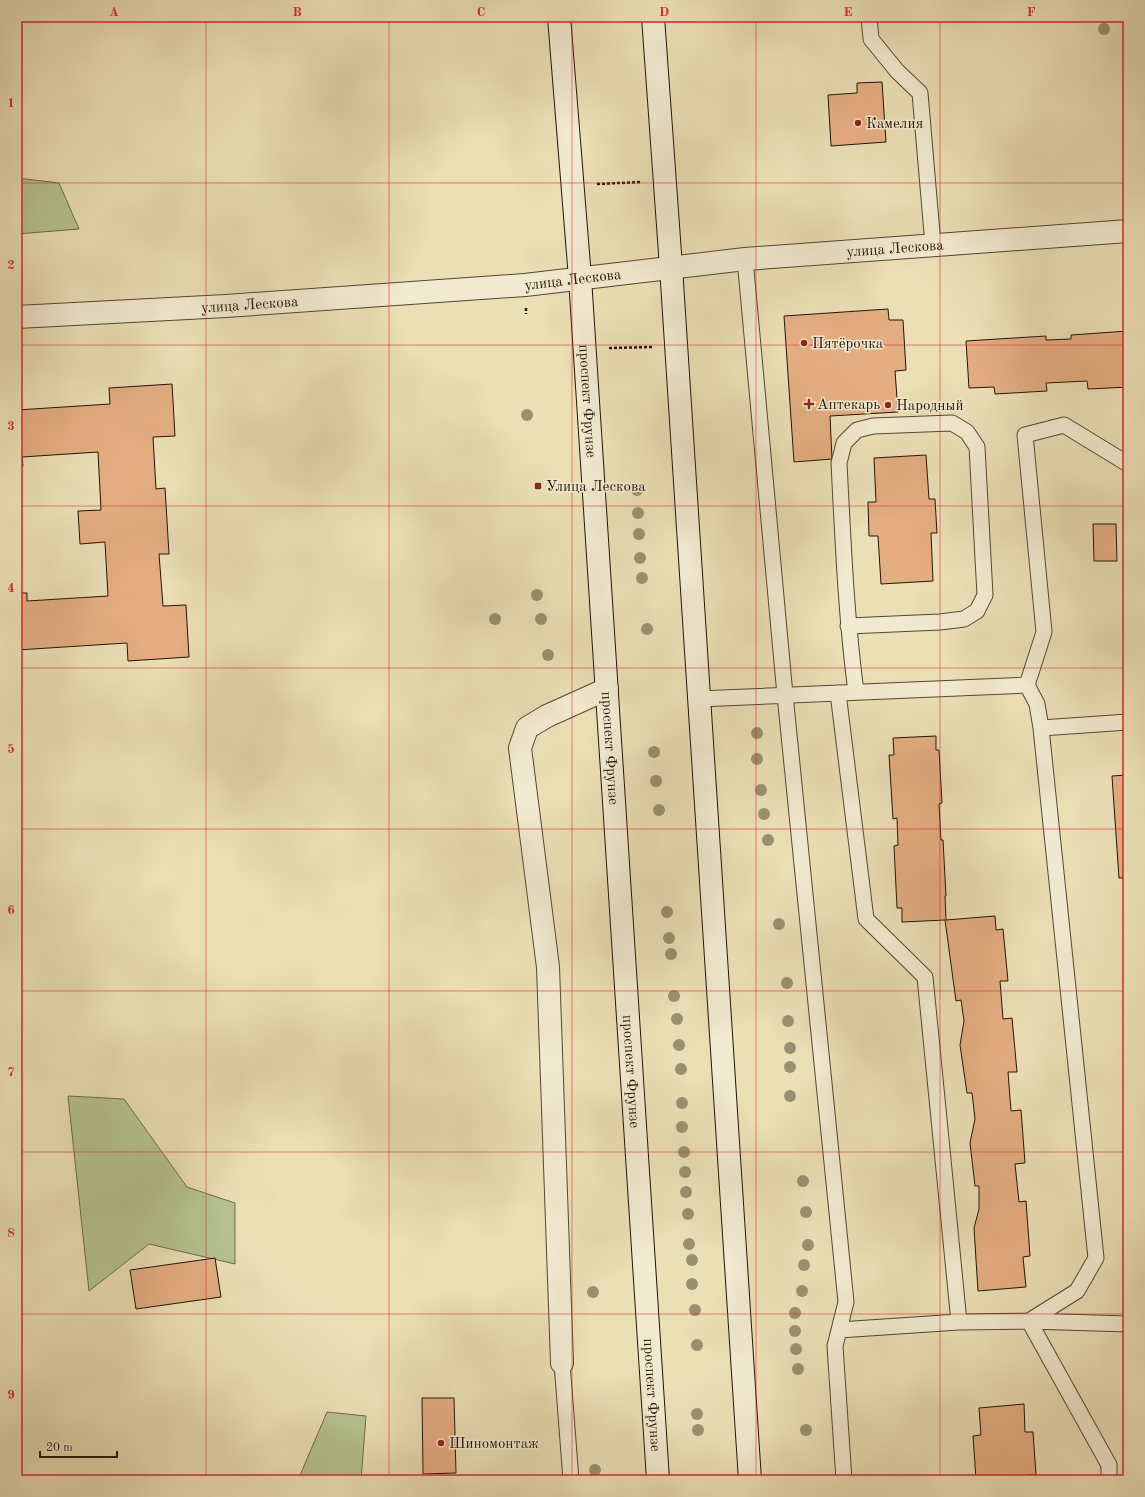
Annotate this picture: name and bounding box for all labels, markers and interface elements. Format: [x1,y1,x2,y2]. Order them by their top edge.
text: A [109,6,119,19]
text: B [292,6,302,19]
text: C [477,6,485,19]
text: D [659,6,669,19]
text: E [844,6,853,19]
text: F [1027,6,1036,19]
text: 1 [7,97,15,110]
place label: Камелия [866,117,924,132]
marker: Камелия [853,118,863,128]
street label: улица Лескова [846,238,945,261]
text: 2 [7,259,15,272]
street label: улица Лескова [524,268,623,294]
street label: улица Лескова [201,295,299,316]
place label: Пятёрочка [812,337,884,352]
marker: Пятёрочка [799,338,809,348]
street label: проспект Фрунзе [575,344,598,458]
place label: Аптекарь [817,398,880,413]
marker: Аптекарь [804,399,814,409]
place label: Народный [896,399,964,414]
marker: Народный [883,400,893,410]
text: 3 [7,420,15,433]
place label: Улица Лескова [546,480,646,495]
marker: Улица Лескова [533,481,543,491]
text: 4 [7,582,15,595]
street label: проспект Фрунзе [598,691,620,806]
text: 5 [7,743,15,756]
text: 6 [7,904,15,917]
street label: проспект Фрунзе [619,1014,641,1129]
text: 7 [7,1066,15,1079]
text: 8 [7,1227,15,1240]
street label: проспект Фрунзе [640,1338,662,1452]
text: 9 [7,1389,15,1402]
scale bar [40,1433,117,1459]
place label: Шиномонтаж [449,1437,539,1452]
marker: Шиномонтаж [436,1438,446,1448]
text: 20 m [46,1442,73,1454]

